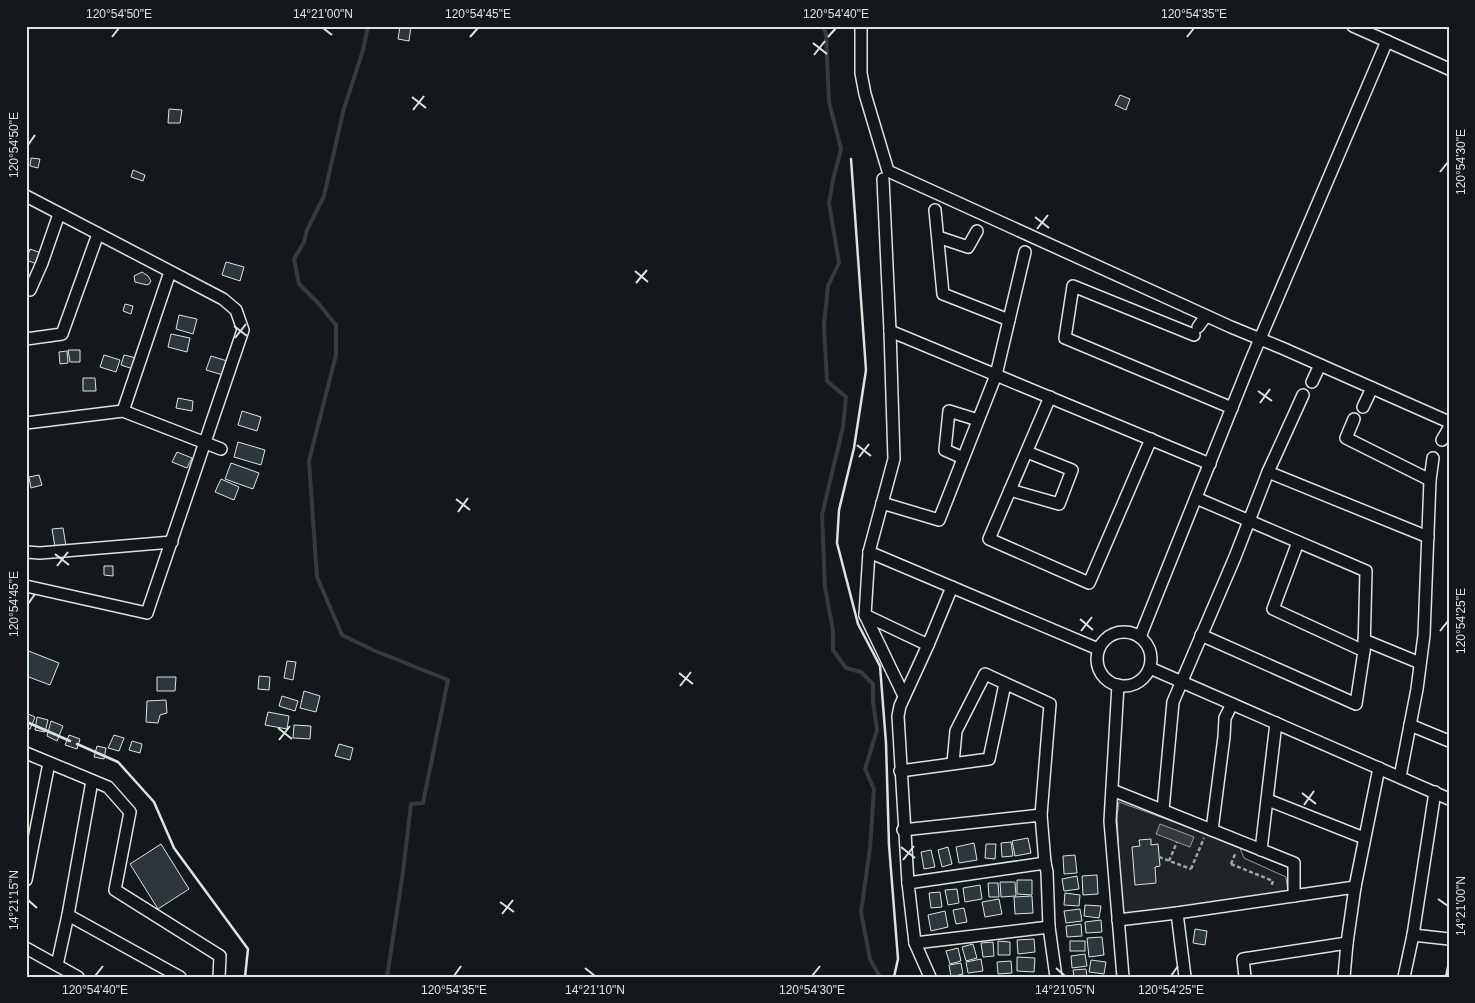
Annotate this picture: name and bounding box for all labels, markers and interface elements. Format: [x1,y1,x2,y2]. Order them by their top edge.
text: 120°54'50"E [86,7,152,21]
text: 14°21'00"N [293,7,353,21]
text: 120°54'45"E [445,7,511,21]
text: 120°54'40"E [803,7,869,21]
text: 120°54'35"E [1161,7,1227,21]
text: 120°54'50"E [7,112,21,178]
text: 120°54'30"E [1454,129,1468,195]
text: 120°54'45"E [7,571,21,637]
text: 120°54'25"E [1454,588,1468,654]
text: 14°21'15"N [7,870,21,930]
text: 14°21'00"N [1454,876,1468,936]
text: 120°54'40"E [62,983,128,997]
text: 120°54'35"E [421,983,487,997]
text: 14°21'10"N [565,983,625,997]
text: 120°54'30"E [779,983,845,997]
text: 14°21'05"N [1035,983,1095,997]
text: 120°54'25"E [1138,983,1204,997]

